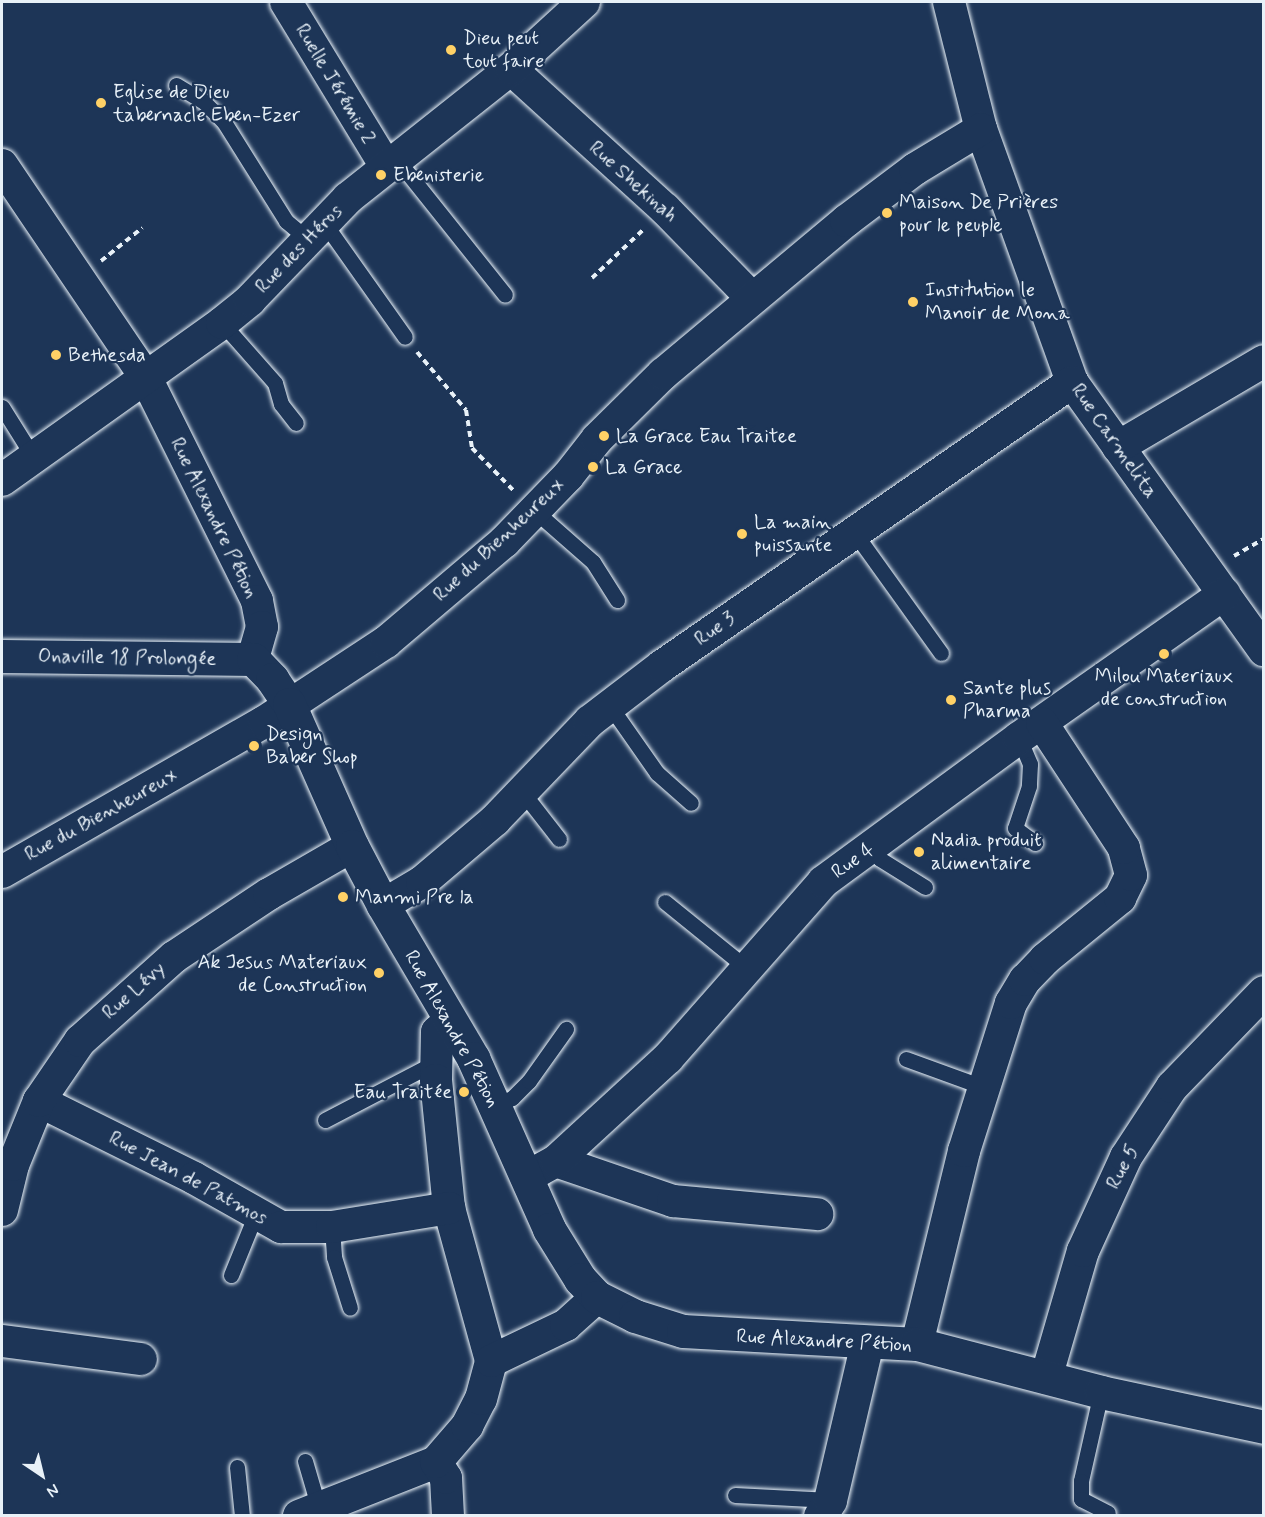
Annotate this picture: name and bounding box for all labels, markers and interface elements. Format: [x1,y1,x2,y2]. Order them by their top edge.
street label: Ruelle Jérémie 2 [290,20,380,148]
place label: Dieu peut tout faire [463,27,543,74]
marker: Dieu peut tout faire [444,43,458,57]
place label: Eglise de Dieu tabernacle Eben-Ezer [113,80,300,127]
marker: Eglise de Dieu tabernacle Eben-Ezer [94,96,108,110]
street label: Rue Shekinah [583,135,683,229]
place label: Ebenisterie [393,163,484,187]
marker: Ebenisterie [374,168,388,182]
place label: Maison De Prières pour le peuple [899,190,1058,237]
street label: Rue des Héros [250,199,348,299]
marker: Maison De Prières pour le peuple [880,206,894,220]
place label: Institution le Manoir de Mona [925,278,1062,325]
marker: Institution le Manoir de Mona [906,295,920,309]
place label: Bethesda [68,343,146,367]
marker: Bethesda [49,348,63,362]
street label: Rue Carmelita [1066,380,1162,502]
place label: La Grace Eau Traitee [616,424,796,448]
marker: La Grace Eau Traitee [597,429,611,443]
street label: Rue Alexandre Pétion [165,434,263,602]
place label: La Grace [605,455,682,479]
marker: La Grace [586,460,600,474]
street label: Rue du Bienheureux [431,476,567,604]
place label: La main puissante [754,510,832,557]
marker: La main puissante [735,527,749,541]
street label: Rue 3 [690,607,740,651]
street label: Onaville 18 Prolongée [38,644,216,672]
marker: Milou Materiaux de construction [1157,647,1171,661]
place label: Milou Materiaux de construction [1095,664,1233,711]
place label: Sante plus Pharma [963,676,1049,723]
marker: Sante plus Pharma [944,693,958,707]
place label: Design Baber Shop [266,722,359,769]
marker: Design Baber Shop [247,739,261,753]
street label: Rue du Bienheureux [24,765,178,865]
place label: Nadia produit alimentaire [931,828,1042,875]
street label: Rue 4 [827,838,879,884]
marker: Nadia produit alimentaire [912,845,926,859]
place label: Manmi Pre la [355,885,475,909]
marker: Manmi Pre la [336,890,350,904]
street label: Rue Alexandre Pétion [399,946,505,1112]
place label: Ak Jesus Materiaux de Construction [200,950,367,997]
street label: Rue Lévy [98,957,170,1025]
marker: Ak Jesus Materiaux de Construction [372,966,386,980]
place label: Eau Traitée [354,1080,452,1104]
marker: Eau Traitée [457,1085,471,1099]
street label: Rue Jean de Patmos [106,1127,270,1229]
street label: Rue 5 [1101,1141,1145,1193]
street label: Rue Alexandre Pétion [736,1324,912,1358]
north arrow [12,1445,72,1505]
text: N [42,1478,63,1502]

